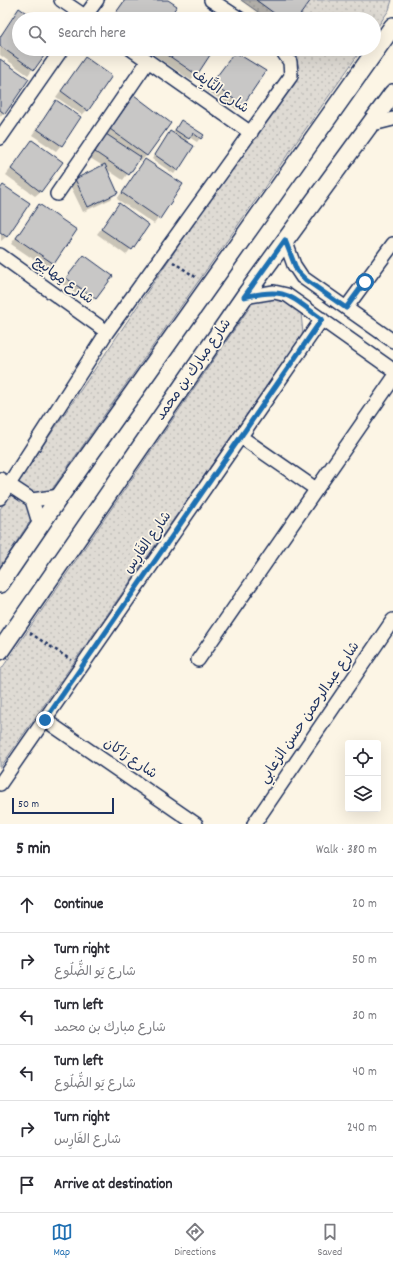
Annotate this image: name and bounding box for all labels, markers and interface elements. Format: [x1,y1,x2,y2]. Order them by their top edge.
search box [12,12,381,56]
icon: search [26,23,48,45]
text: Search here [58,23,126,45]
street label: شارع النَّايِف [187,64,253,119]
street label: شارع مِهابِيج [29,252,97,310]
route start [356,273,374,291]
street label: شارع مبارك بن محمد [151,315,237,425]
street label: شارع الفَارِس [119,508,177,578]
street label: شارع عبدالرحمن حسن الزعابي [255,638,366,789]
route end [36,711,54,729]
street label: شارع رَاكان [99,734,161,784]
map controls [345,740,381,812]
button: locate [345,740,381,776]
button: layers [345,776,381,812]
scale bar [12,796,114,815]
text: 50 m [18,797,39,813]
text: 5 min [16,838,50,862]
text: Walk · 380 m [316,841,377,860]
icon: ahead [16,894,38,916]
text: Continue [54,894,103,916]
text: 20 m [352,895,377,914]
text: Turn right [54,939,110,961]
icon: right [16,950,38,972]
text: 50 m [352,951,377,970]
text: شارع يَو الضُّلُوع [54,963,136,982]
text: Turn left [54,995,103,1017]
icon: left [16,1006,38,1028]
text: 30 m [352,1007,377,1026]
text: شارع مبارك بن محمد [54,1019,166,1038]
text: Turn left [54,1051,103,1073]
icon: left [16,1062,38,1084]
text: 40 m [353,1063,377,1082]
text: شارع يَو الضُّلُوع [54,1075,136,1094]
text: Turn right [54,1107,110,1129]
icon: right [16,1118,38,1140]
text: 240 m [347,1119,377,1138]
text: شارع الفَارِس [54,1131,121,1150]
icon: arrive [16,1174,38,1196]
text: Arrive at destination [54,1174,172,1196]
tab: Map [51,1221,73,1261]
tab: Directions [174,1221,216,1261]
tab: Saved [318,1221,342,1261]

